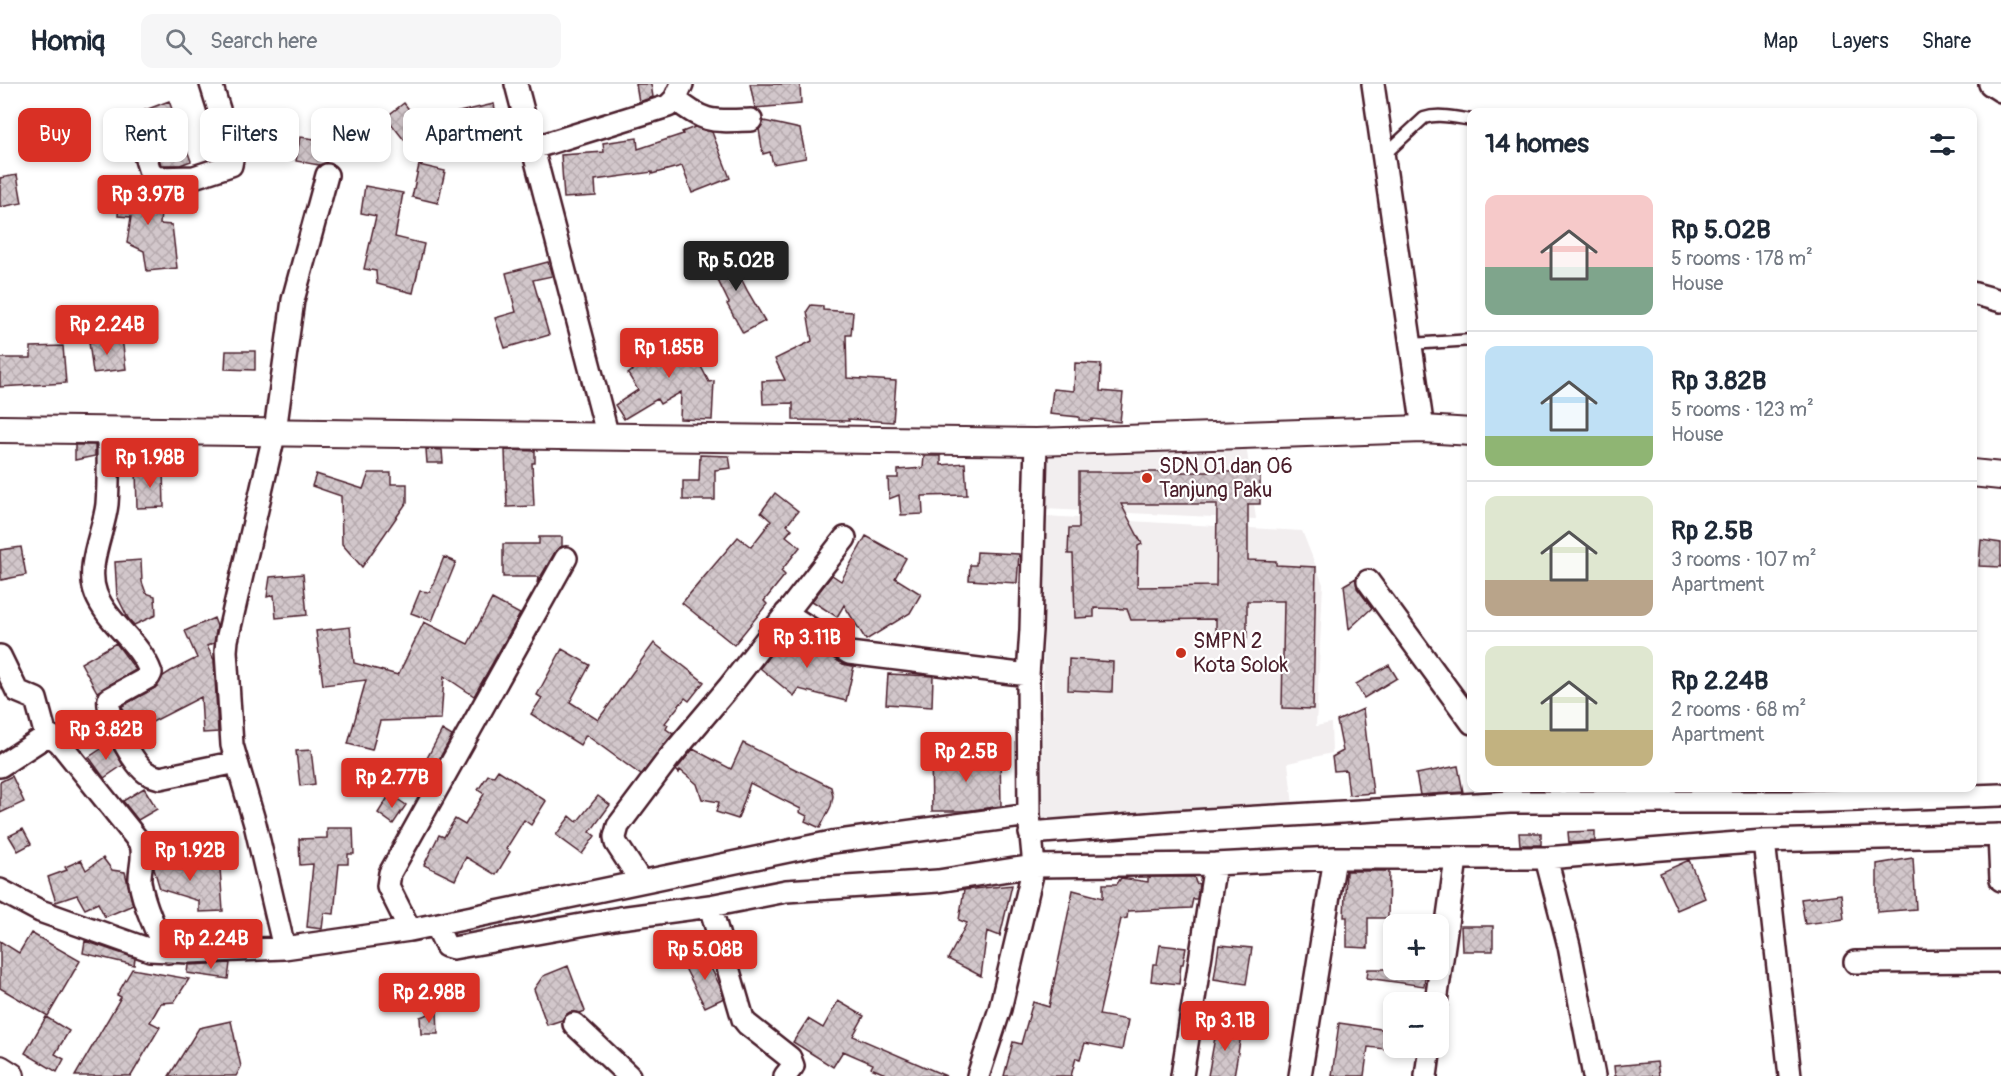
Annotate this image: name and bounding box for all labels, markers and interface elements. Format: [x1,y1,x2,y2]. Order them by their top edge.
search box [141,14,561,68]
text: Homiq [30,24,105,59]
icon: search [162,25,195,58]
text: Search here [210,27,317,55]
text: Map [1763,28,1798,55]
text: Layers [1831,28,1889,55]
text: Share [1922,28,1971,55]
chip: Buy [18,108,91,162]
chip: Rent [103,108,188,162]
chip: Filters [200,108,299,162]
chip: New [311,108,391,162]
chip: Apartment [403,108,543,162]
text: 14 homes [1485,128,1589,160]
icon: filters [1926,128,1959,161]
pin: Rp 3.97B [86,175,210,226]
text: Rp 3.97B [111,182,185,207]
text: Rp 5.02B [1671,214,1771,246]
icon: home [1533,219,1605,291]
pin: Rp 5.02B [674,241,798,292]
text: 5 rooms · 178 m² [1671,246,1813,271]
text: Rp 5.02B [698,248,774,273]
text: House [1671,271,1723,296]
pin: Rp 2.24B [45,305,169,356]
text: Rp 2.24B [69,312,145,337]
pin: Rp 1.85B [607,328,731,379]
text: Rp 1.85B [634,335,704,360]
text: Rp 3.82B [1671,365,1767,397]
icon: home [1533,370,1605,442]
text: 5 rooms · 123 m² [1671,397,1814,422]
text: House [1671,422,1723,447]
pin: Rp 1.98B [88,438,212,489]
text: Rp 1.98B [115,445,185,470]
place label: SDN 01 dan 06 Tanjung Paku [1159,453,1293,504]
marker: SDN 01 dan 06 Tanjung Paku [1140,471,1154,485]
text: Rp 2.5B [1671,515,1753,547]
icon: home [1533,520,1605,592]
text: 3 rooms · 107 m² [1671,547,1817,572]
text: Apartment [1671,572,1764,597]
pin: Rp 3.11B [745,618,869,669]
text: Rp 3.11B [773,625,841,650]
place label: SMPN 2 Kota Solok [1193,628,1289,679]
marker: SMPN 2 Kota Solok [1174,646,1188,660]
text: Rp 2.24B [1671,665,1769,697]
icon: home [1533,670,1605,742]
text: 2 rooms · 68 m² [1671,697,1806,722]
pin: Rp 3.82B [44,710,168,761]
text: Rp 3.82B [69,717,143,742]
text: Apartment [1671,722,1764,747]
pin: Rp 2.5B [911,732,1021,783]
text: Rp 2.5B [934,739,998,764]
pin: Rp 2.77B [330,758,454,809]
text: Rp 2.77B [355,765,429,790]
pin: Rp 1.92B [128,831,252,882]
text: Rp 1.92B [155,838,225,863]
map controls [1383,914,1449,1058]
button: + [1383,914,1449,980]
pin: Rp 2.24B [149,919,273,970]
text: Rp 2.24B [173,926,249,951]
pin: Rp 5.08B [643,930,767,981]
text: Rp 5.08B [667,937,743,962]
pin: Rp 2.98B [367,973,491,1024]
text: Rp 2.98B [393,980,465,1005]
button: − [1383,992,1449,1058]
pin: Rp 3.1B [1170,1001,1280,1052]
text: Rp 3.1B [1195,1008,1255,1033]

